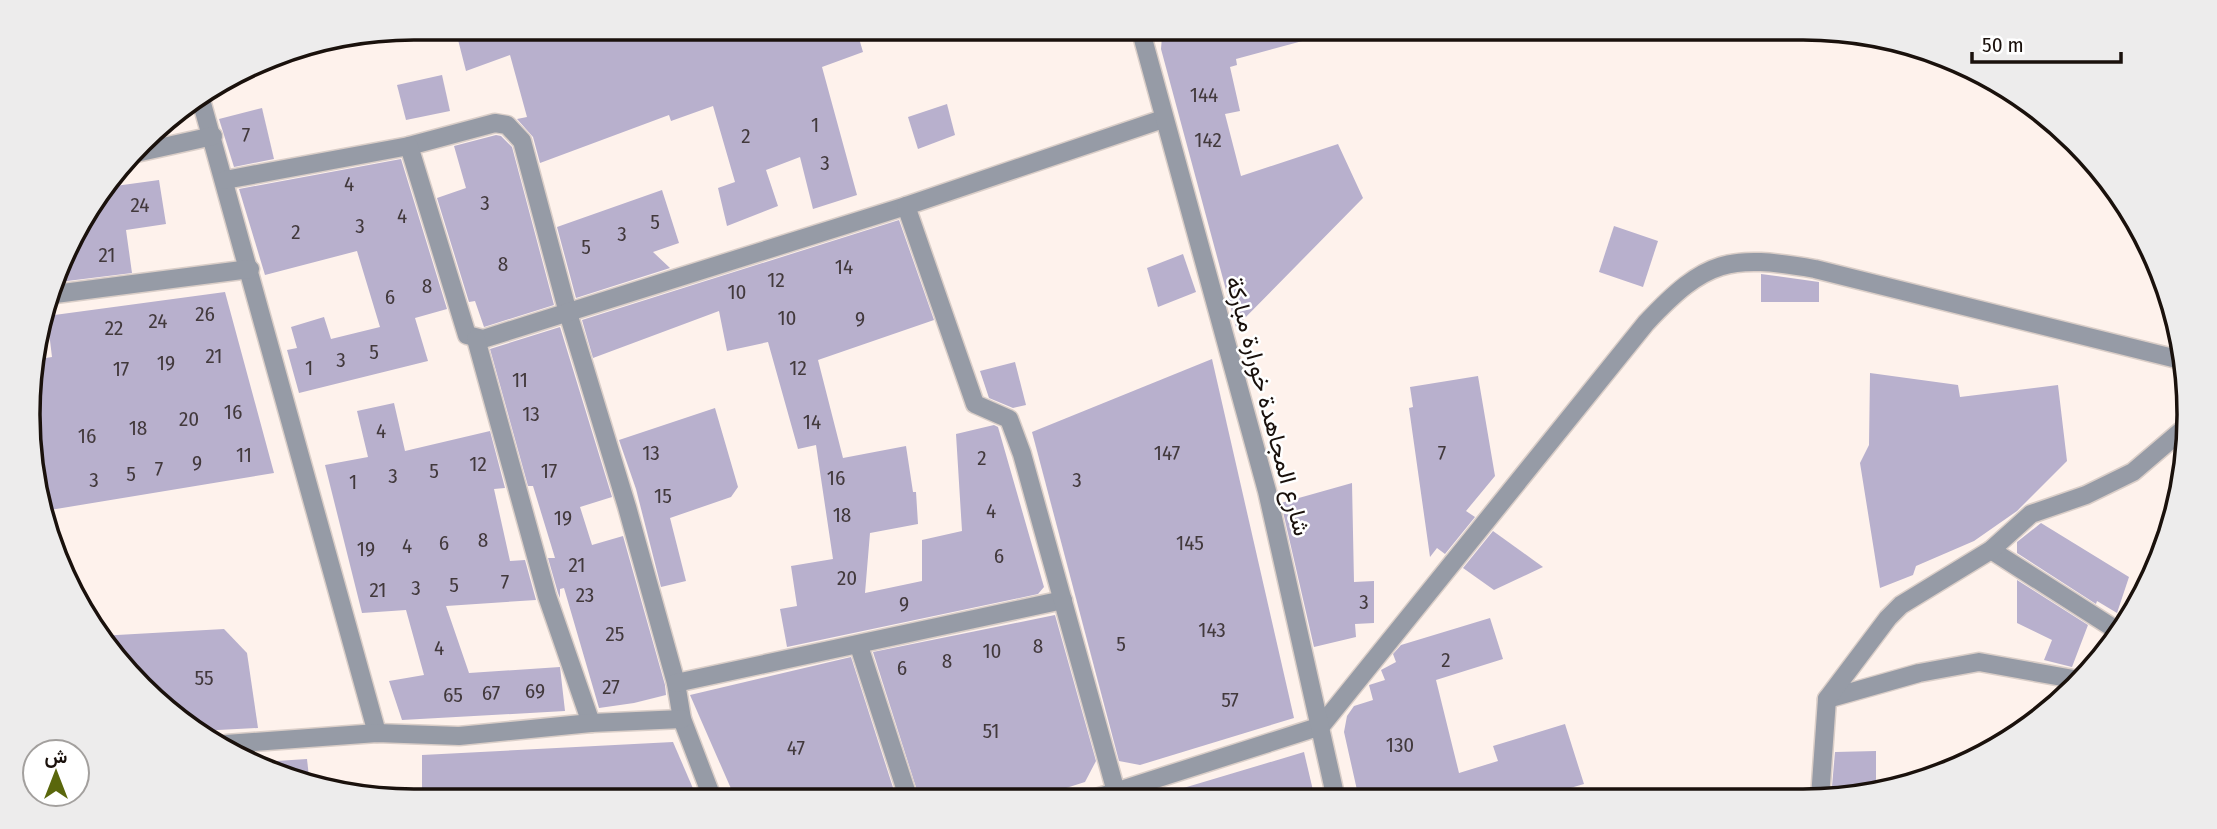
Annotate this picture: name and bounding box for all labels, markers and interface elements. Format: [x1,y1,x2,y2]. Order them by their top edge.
scale bar [1972,21,2121,65]
text: 50 m [1982,32,2024,58]
house number: 144 [1190,82,1218,108]
house number: 1 [811,112,819,138]
house number: 7 [242,122,250,148]
house number: 2 [741,123,751,149]
house number: 142 [1194,127,1222,153]
house number: 3 [820,150,830,176]
house number: 4 [344,171,354,197]
house number: 3 [480,190,490,216]
house number: 24 [130,192,150,218]
house number: 4 [397,203,407,229]
house number: 5 [650,209,660,235]
house number: 3 [355,213,365,239]
house number: 2 [291,219,301,245]
house number: 3 [617,221,627,247]
house number: 5 [581,234,591,260]
house number: 21 [99,242,116,268]
house number: 8 [498,251,508,277]
house number: 14 [835,254,853,280]
house number: 12 [767,267,785,293]
house number: 8 [422,273,432,299]
street label: شارع المجاهدة خورارة مباركة [1218,273,1316,539]
house number: 10 [727,279,747,305]
house number: 6 [385,284,395,310]
house number: 26 [195,301,215,327]
house number: 10 [777,305,797,331]
house number: 9 [855,306,865,332]
house number: 24 [148,308,168,334]
house number: 22 [105,315,123,341]
house number: 5 [369,339,379,365]
house number: 21 [206,343,223,369]
house number: 3 [336,347,346,373]
house number: 19 [157,350,175,376]
house number: 1 [305,355,313,381]
house number: 12 [789,355,807,381]
house number: 17 [113,356,129,382]
house number: 11 [512,367,528,393]
house number: 16 [224,399,242,425]
house number: 13 [522,401,540,427]
house number: 20 [179,406,199,432]
house number: 14 [803,409,821,435]
house number: 18 [129,415,147,441]
house number: 4 [376,418,386,444]
house number: 16 [78,423,96,449]
house number: 13 [642,440,660,466]
house number: 147 [1154,440,1180,466]
house number: 7 [1438,440,1446,466]
house number: 11 [236,442,252,468]
house number: 2 [977,445,987,471]
house number: 9 [192,450,202,476]
house number: 12 [469,451,487,477]
house number: 7 [155,456,163,482]
house number: 5 [429,458,439,484]
house number: 17 [541,458,557,484]
house number: 5 [126,461,136,487]
house number: 3 [388,463,398,489]
house number: 16 [827,465,845,491]
house number: 3 [89,467,99,493]
house number: 3 [1072,467,1082,493]
house number: 1 [349,469,357,495]
house number: 15 [654,483,672,509]
house number: 4 [986,498,996,524]
house number: 18 [833,502,851,528]
house number: 19 [554,505,572,531]
house number: 8 [478,527,488,553]
house number: 6 [439,530,449,556]
house number: 145 [1176,530,1204,556]
house number: 4 [402,533,412,559]
house number: 19 [357,536,375,562]
house number: 6 [994,543,1004,569]
house number: 21 [569,552,586,578]
house number: 20 [837,565,857,591]
house number: 7 [501,569,509,595]
house number: 5 [449,572,459,598]
house number: 3 [411,575,421,601]
house number: 21 [370,577,387,603]
house number: 23 [576,582,594,608]
house number: 3 [1359,589,1369,615]
house number: 9 [899,591,909,617]
house number: 143 [1198,617,1226,643]
house number: 25 [606,621,624,647]
house number: 5 [1116,631,1126,657]
house number: 8 [1033,633,1043,659]
house number: 4 [434,635,444,661]
house number: 10 [982,638,1002,664]
house number: 2 [1441,647,1451,673]
house number: 8 [942,648,952,674]
house number: 6 [897,655,907,681]
house number: 55 [194,665,214,691]
house number: 27 [602,674,620,700]
house number: 69 [525,678,545,704]
house number: 67 [482,680,500,706]
house number: 65 [443,682,463,708]
house number: 57 [1221,687,1239,713]
house number: 51 [983,718,999,744]
house number: 130 [1386,732,1414,758]
house number: 47 [787,735,805,761]
north arrow [21,738,91,808]
text: ش [45,745,68,768]

